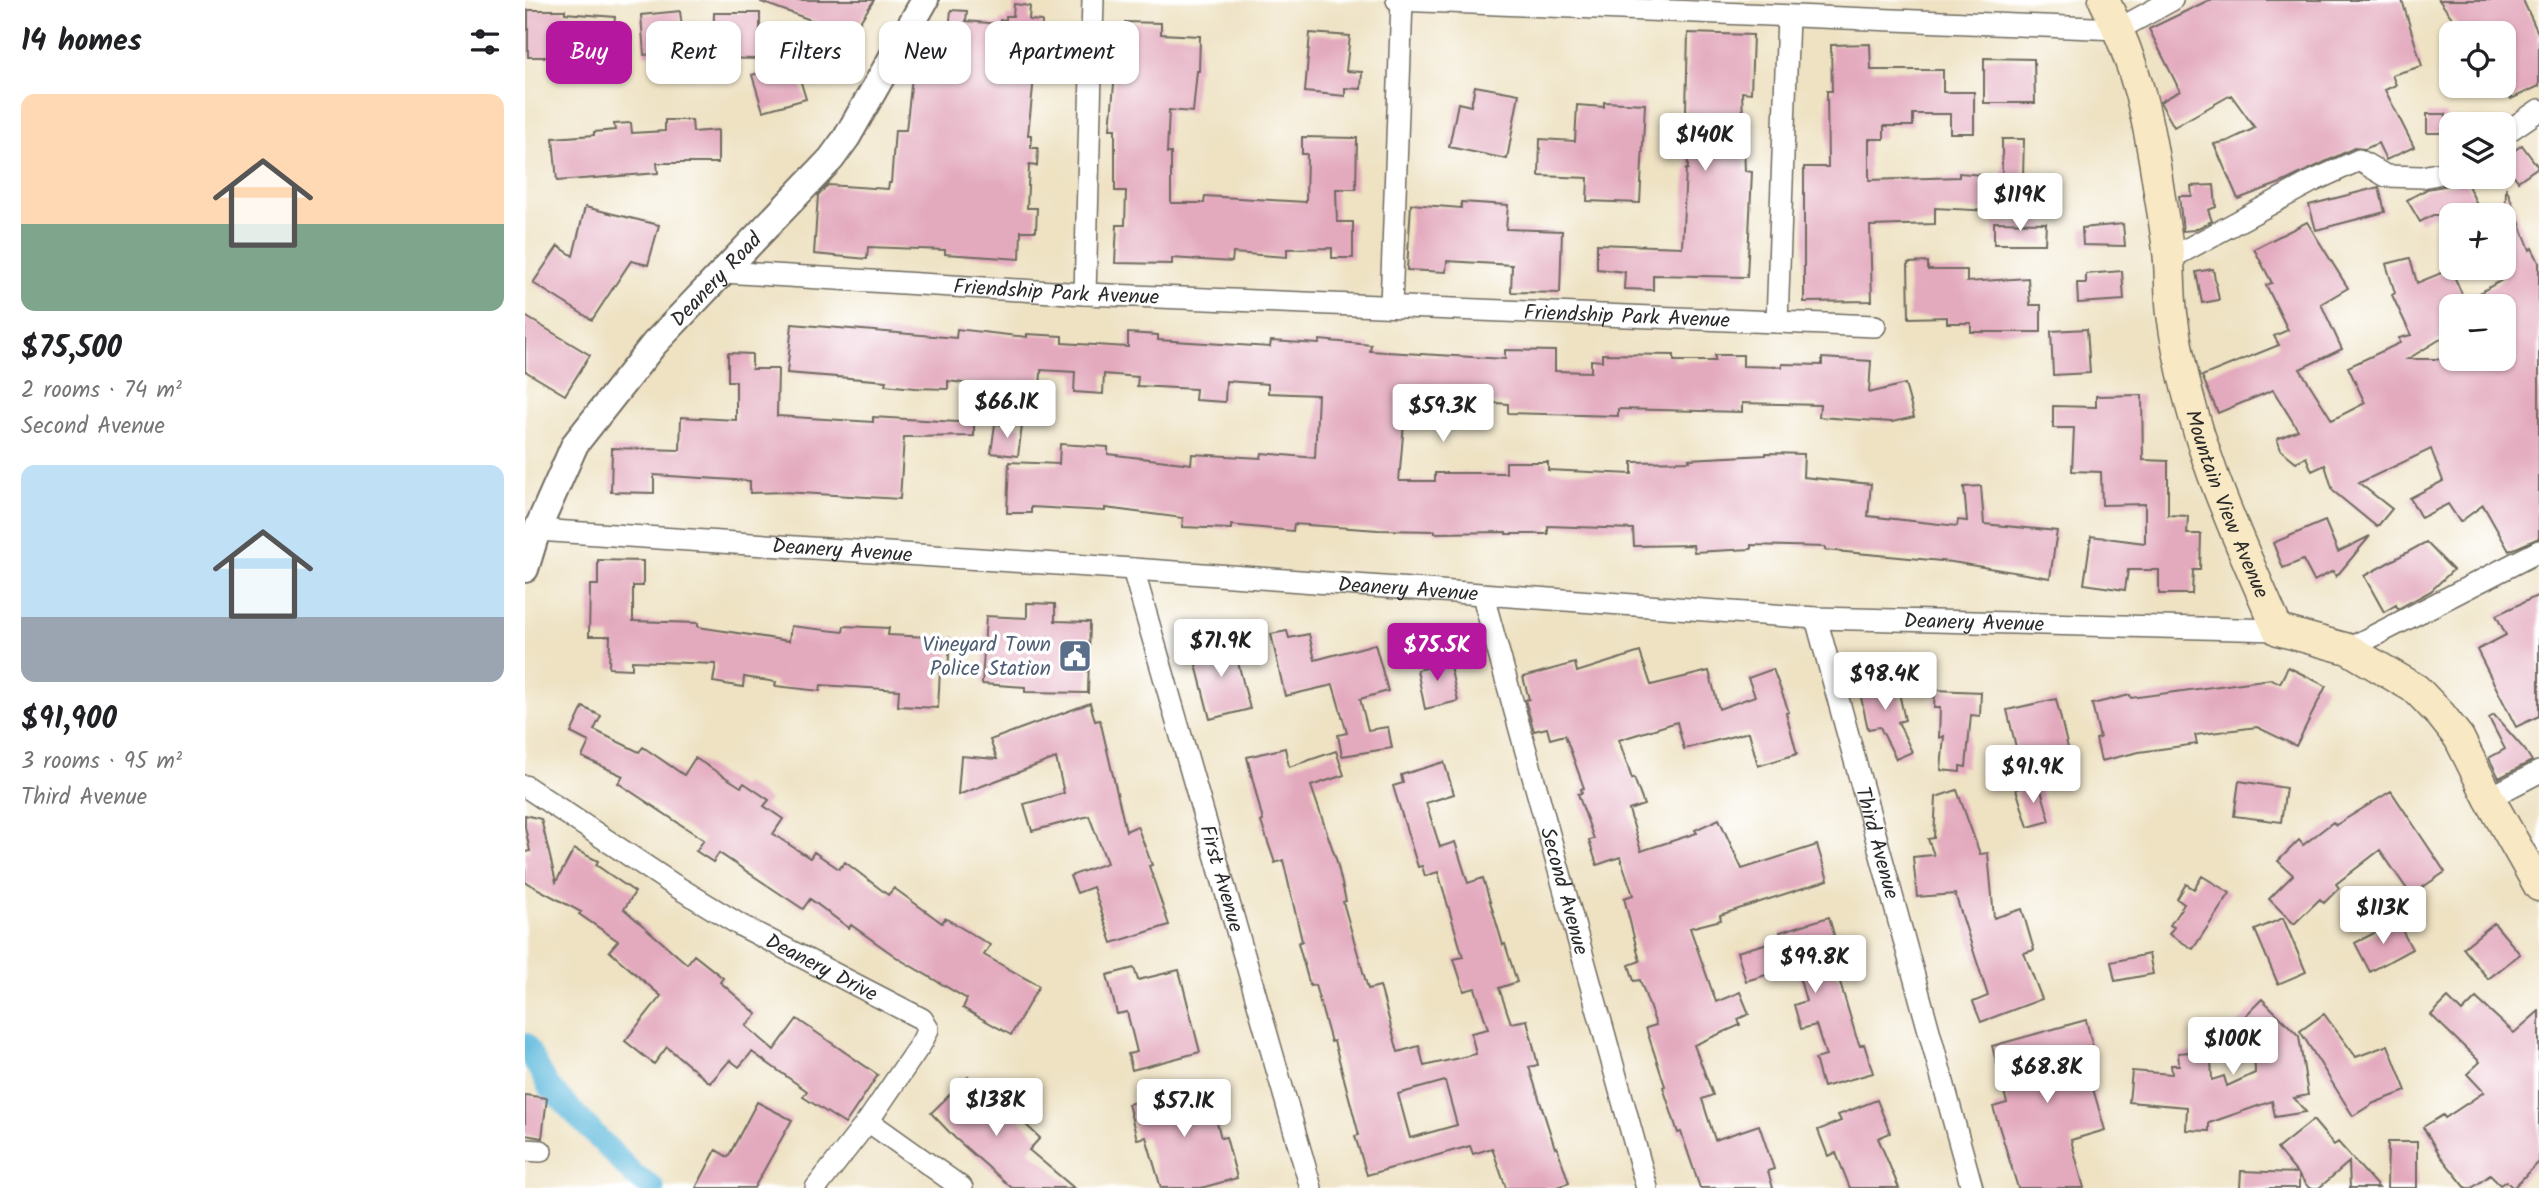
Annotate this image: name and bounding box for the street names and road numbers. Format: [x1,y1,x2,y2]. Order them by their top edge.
street label: Deanery Road [663,225,771,335]
street label: Friendship Park Avenue [952,271,1160,315]
street label: Friendship Park Avenue [1523,297,1731,338]
street label: Mountain View Avenue [2175,406,2277,605]
street label: Deanery Avenue [771,530,914,573]
street label: Deanery Avenue [1337,569,1480,612]
street label: Deanery Avenue [1903,605,2045,642]
street label: Third Avenue [1845,783,1907,904]
street label: First Avenue [1189,821,1252,937]
street label: Second Avenue [1530,824,1597,960]
street label: Deanery Drive [759,926,884,1012]

